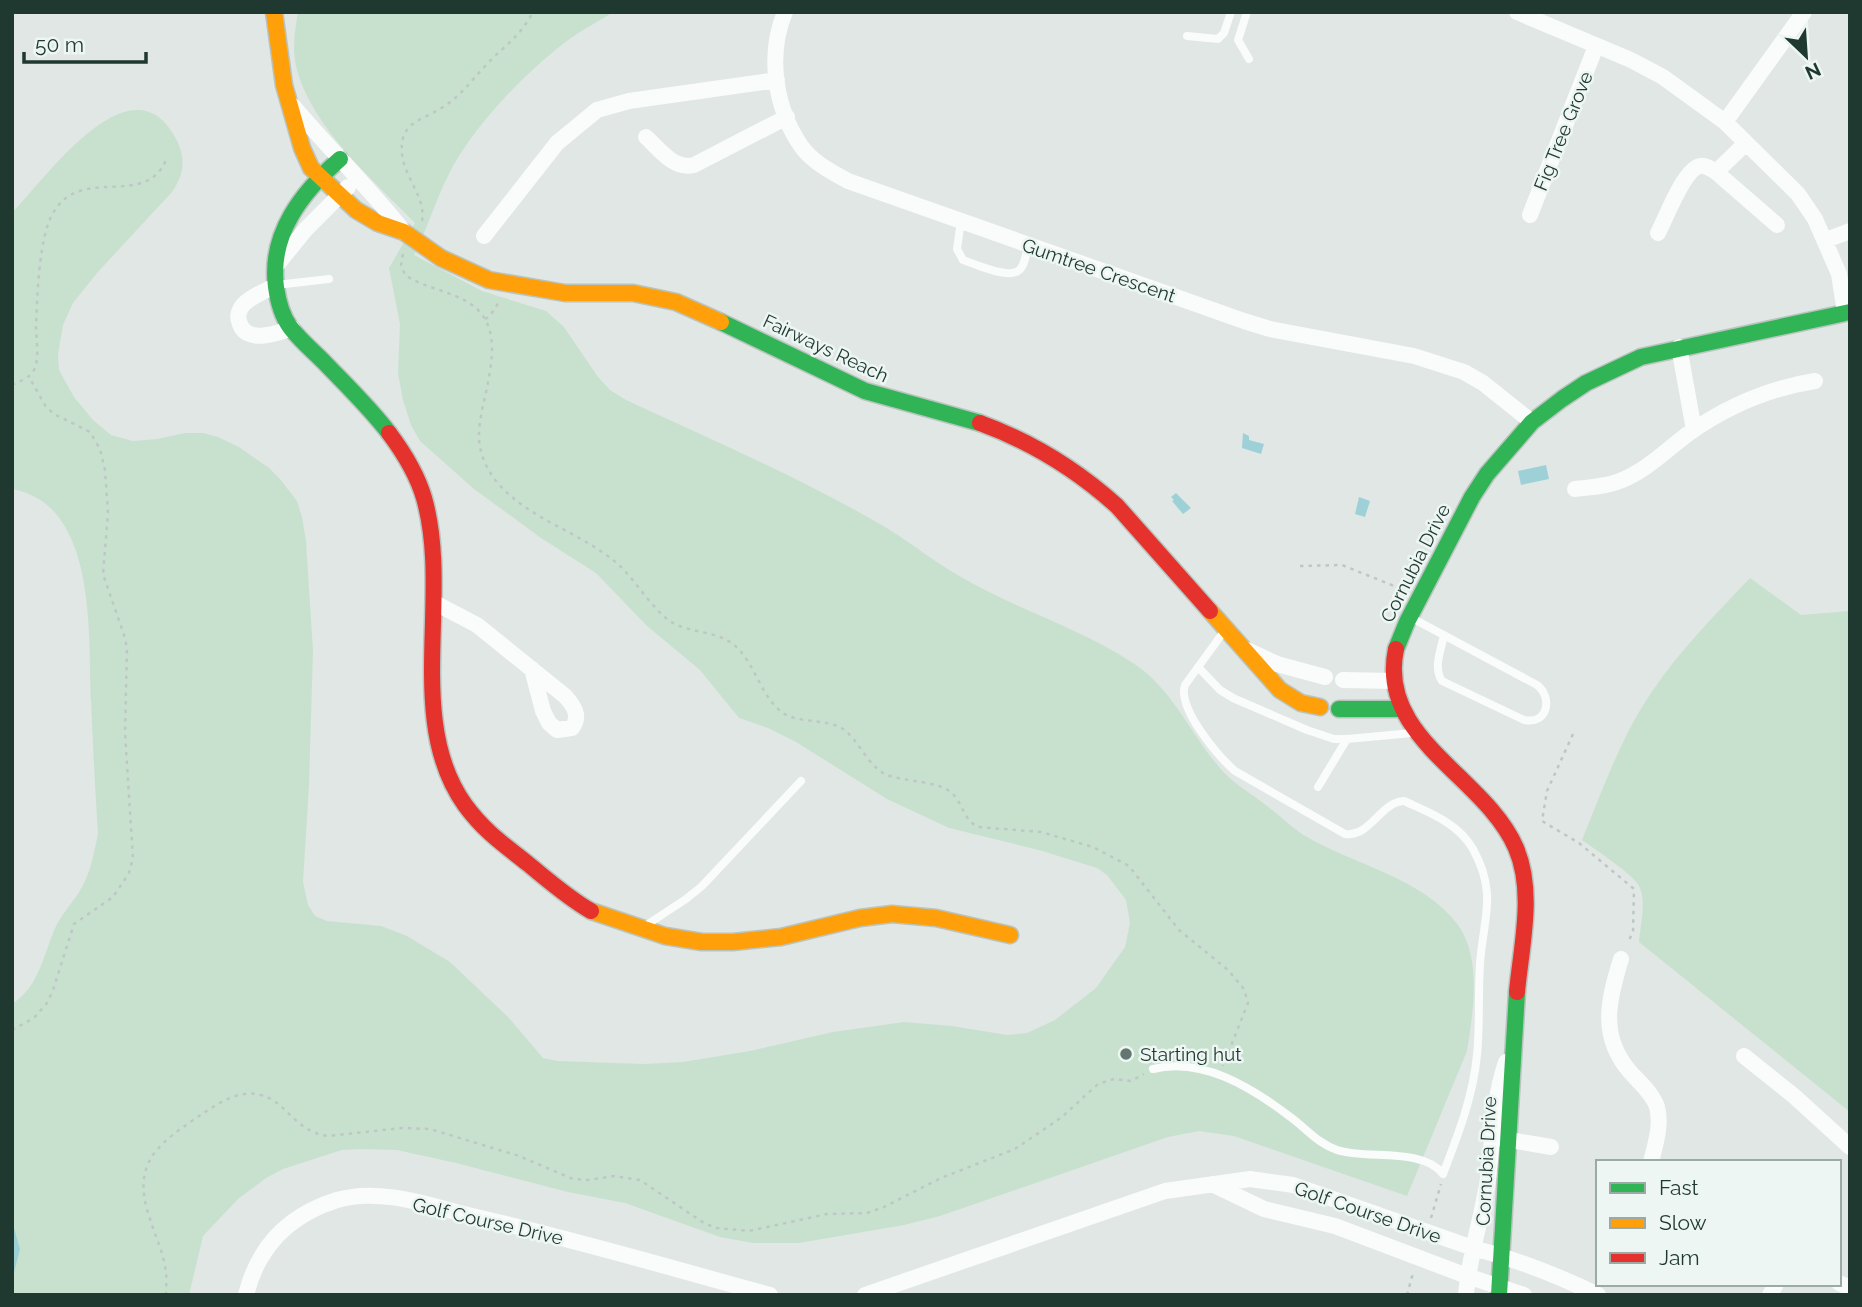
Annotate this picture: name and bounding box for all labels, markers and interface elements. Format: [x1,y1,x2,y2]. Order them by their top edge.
scale bar [24,21,147,65]
north arrow [1771,21,1841,91]
text: 50 m [35,32,84,57]
text: N [1802,58,1824,84]
street label: Fig Tree Grove [1529,68,1597,194]
street label: Gumtree Crescent [1019,233,1179,307]
street label: Fairways Reach [760,309,892,387]
street label: Cornubia Drive [1376,500,1454,626]
place label: Starting hut [1140,1043,1242,1065]
marker: Starting hut [1118,1046,1134,1062]
street label: Cornubia Drive [1472,1096,1500,1226]
legend [1596,1160,1841,1286]
text: Fast [1659,1175,1699,1200]
street label: Golf Course Drive [1292,1177,1444,1247]
street label: Golf Course Drive [411,1193,565,1249]
text: Slow [1659,1210,1707,1235]
text: Jam [1659,1245,1700,1270]

